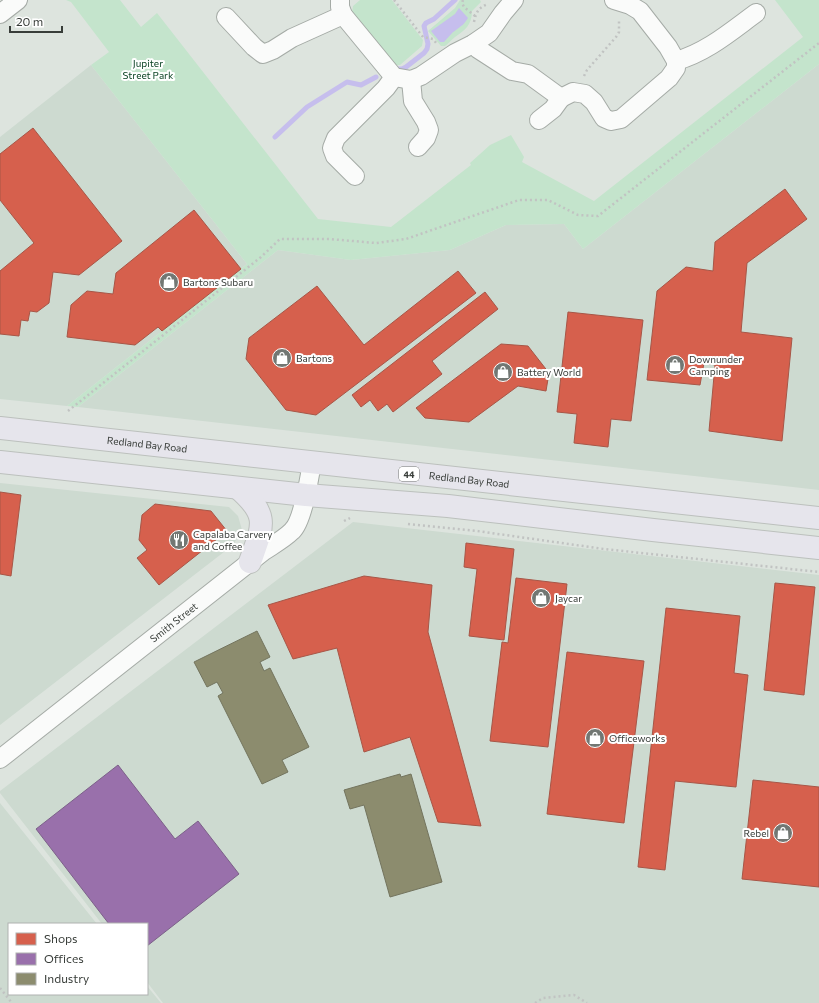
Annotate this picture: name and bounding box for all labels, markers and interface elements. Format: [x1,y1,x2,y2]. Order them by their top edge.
scale bar [10,8,62,34]
text: 20 m [16,14,43,28]
park label: Jupiter Street Park [122,57,174,81]
shop icon: Bartons Subaru [158,271,180,293]
place label: Bartons Subaru [183,276,253,288]
shop icon: Bartons [271,347,293,369]
place label: Bartons [296,352,332,364]
place label: Downunder Camping [689,353,742,377]
shop icon: Downunder Camping [664,354,686,376]
shop icon: Battery World [492,361,514,383]
place label: Battery World [517,366,581,378]
street label: Redland Bay Road [106,434,188,455]
road number: 44 [399,467,419,481]
street label: Redland Bay Road [428,469,510,490]
place label: Capalaba Carvery and Coffee [193,528,273,552]
restaurant icon: Capalaba Carvery and Coffee [168,529,190,551]
shop icon: Jaycar [530,587,552,609]
place label: Jaycar [555,592,582,604]
street label: Smith Street [147,600,200,645]
shop icon: Officeworks [584,727,606,749]
place label: Officeworks [609,732,666,744]
shop icon: Rebel [772,822,794,844]
place label: Rebel [744,827,769,839]
legend [8,923,148,995]
text: Shops [44,931,78,945]
text: Offices [44,951,84,965]
text: Industry [44,971,89,985]

